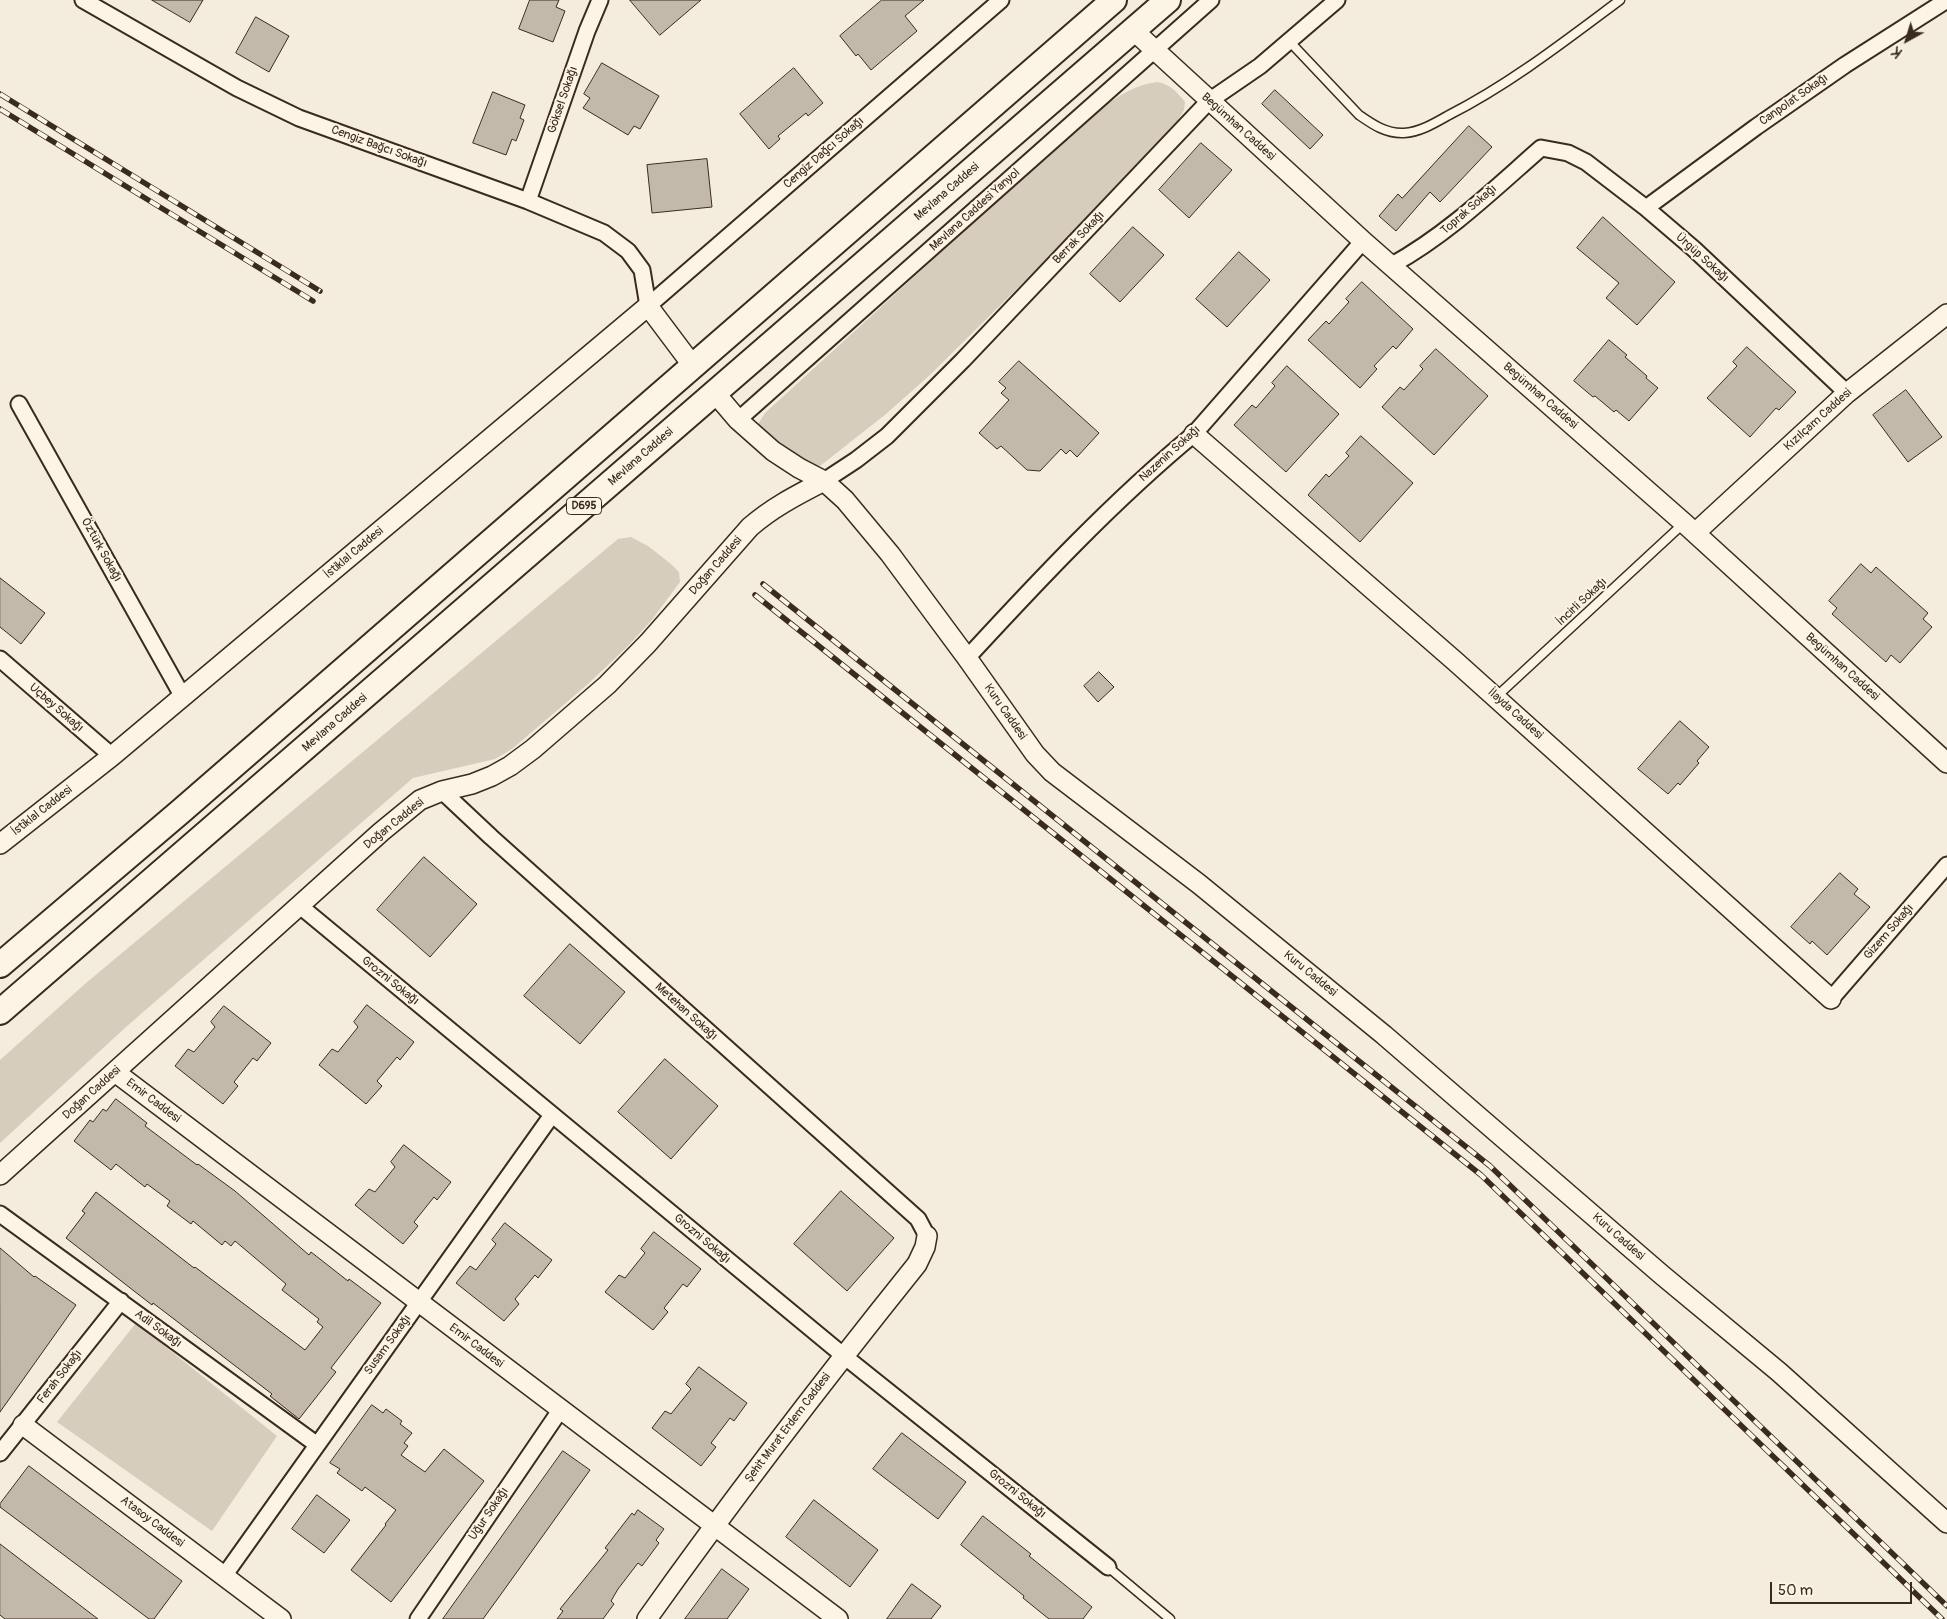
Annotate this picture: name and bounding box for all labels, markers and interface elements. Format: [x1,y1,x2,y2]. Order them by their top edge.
north arrow [1882,15,1932,65]
text: K [1889,43,1906,61]
street label: Göksel Sokağı [545,65,581,135]
street label: Canpolat Sokağı [1757,71,1831,129]
street label: Begümhan Caddesi [1198,90,1278,164]
street label: Cengiz Dağcı Sokağı [781,114,867,192]
street label: Cengiz Bağcı Sokağı [329,123,429,171]
street label: Mevlana Caddesi [912,160,982,224]
street label: Mevlana Caddesi Yanyol [927,166,1023,254]
street label: Toprak Sokağı [1438,182,1500,238]
street label: Berrak Sokağı [1050,209,1108,267]
street label: Ürgüp Sokağı [1672,230,1732,286]
street label: Begümhan Caddesi [1500,360,1580,432]
street label: Kızılçam Caddesi [1781,386,1855,454]
street label: Nazenin Sokağı [1136,423,1204,485]
street label: Mevlana Caddesi [606,425,676,489]
road number: D695 [566,498,602,514]
street label: Öztürk Sokağı [78,516,124,584]
street label: İstiklal Caddesi [321,524,387,582]
street label: Doğan Caddesi [687,534,745,598]
street label: İncirli Sokağı [1554,575,1610,629]
street label: Begümhan Caddesi [1802,630,1882,704]
street label: Uçbey Sokağı [26,681,86,735]
street label: Kuru Caddesi [981,681,1029,743]
street label: İlayda Caddesi [1484,685,1546,743]
street label: Mevlana Caddesi [300,691,370,755]
street label: İstiklal Caddesi [9,783,75,839]
street label: Doğan Caddesi [361,795,427,853]
street label: Gizem Sokağı [1861,901,1917,963]
street label: Kuru Caddesi [1280,948,1340,1000]
street label: Grozni Sokağı [358,953,422,1009]
street label: Metehan Sokağı [652,980,720,1044]
street label: Doğan Caddesi [60,1063,124,1123]
street label: Emir Caddesi [123,1076,183,1126]
street label: Kuru Caddesi [1589,1210,1647,1264]
street label: Grozni Sokağı [671,1211,733,1267]
street label: Adil Sokağı [132,1307,184,1351]
street label: Susam Sokağı [361,1312,415,1378]
street label: Emir Caddesi [446,1321,506,1371]
street label: Ferah Sokağı [35,1347,85,1407]
street label: Şehit Murat Erdem Caddesi [742,1370,834,1486]
street label: Grozni Sokağı [985,1466,1049,1522]
street label: Uğur Sokağı [466,1485,512,1543]
street label: Atasoy Caddesi [117,1493,187,1551]
scale bar [1772,1572,1914,1604]
text: 50 m [1778,1581,1813,1600]

